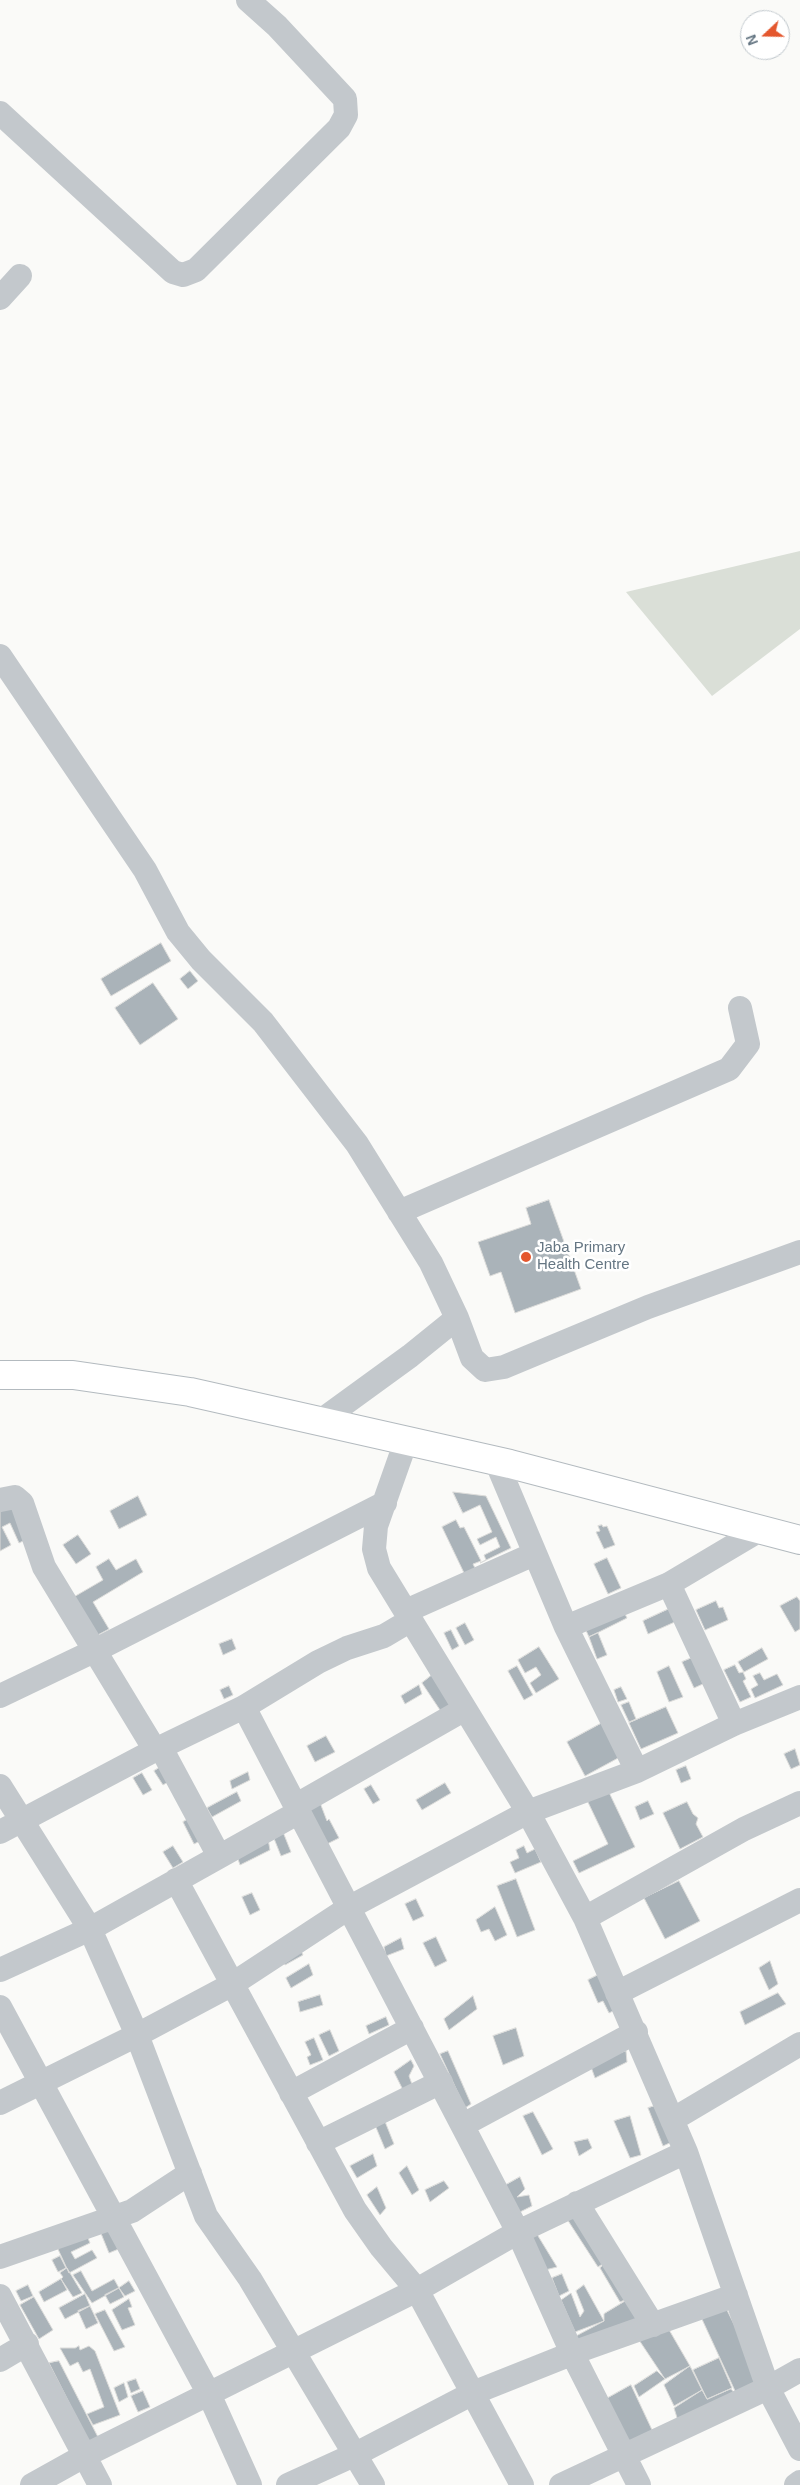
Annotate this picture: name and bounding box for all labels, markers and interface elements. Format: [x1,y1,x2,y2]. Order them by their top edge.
north arrow [740,10,790,60]
text: N [743,32,761,48]
place label: Jaba Primary Health Centre [537,1239,630,1274]
marker: Jaba Primary Health Centre [519,1250,533,1264]

